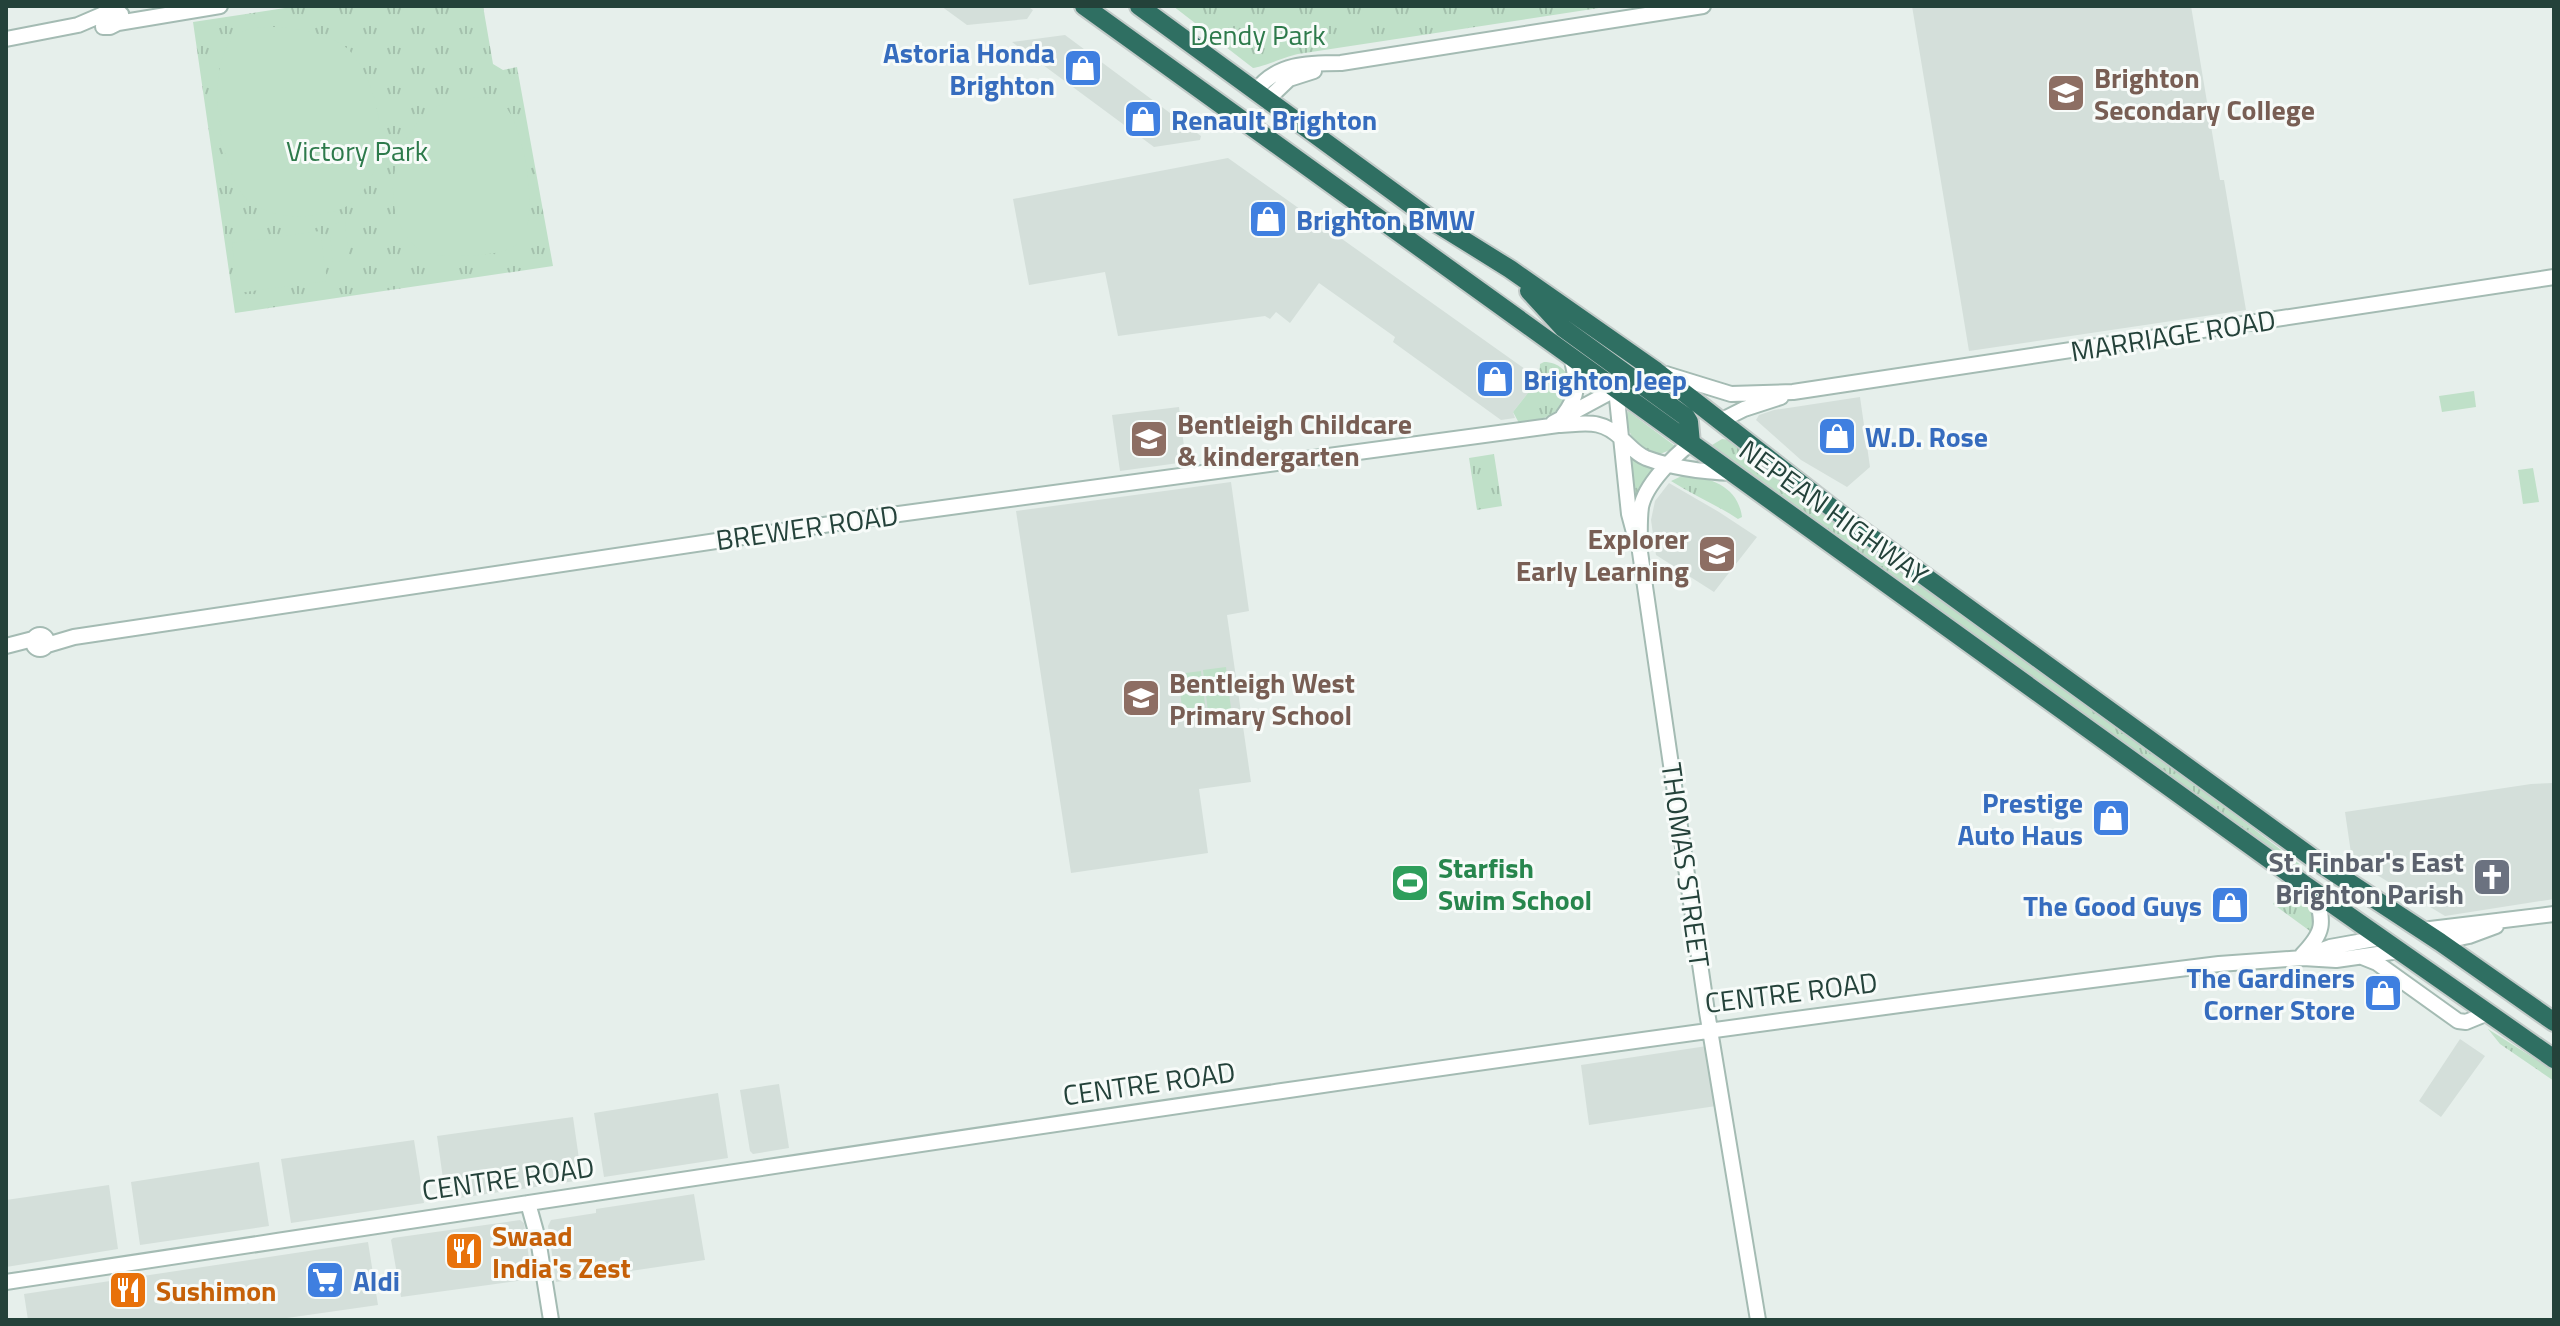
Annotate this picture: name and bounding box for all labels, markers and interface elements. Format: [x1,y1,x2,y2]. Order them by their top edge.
park label: Dendy Park [1190,13,1326,56]
place label: Astoria Honda Brighton [883,31,1055,106]
shop icon: Astoria Honda Brighton [1062,47,1104,89]
place label: Brighton Secondary College [2094,56,2315,131]
school or university icon: Brighton Secondary College [2045,72,2087,114]
shop icon: Renault Brighton [1122,98,1164,140]
place label: Renault Brighton [1171,98,1377,141]
park label: Victory Park [286,129,428,172]
shop icon: Brighton BMW [1247,198,1289,240]
place label: Brighton BMW [1296,198,1475,241]
street label: MARRIAGE ROAD [2067,298,2279,372]
shop icon: Brighton Jeep [1474,358,1516,400]
place label: Brighton Jeep [1523,358,1687,401]
place label: Bentleigh Childcare & kindergarten [1177,402,1412,477]
shop icon: W.D. Rose [1816,415,1858,457]
place label: W.D. Rose [1865,415,1988,458]
school or university icon: Bentleigh Childcare & kindergarten [1128,418,1170,460]
street label: NEPEAN HIGHWAY [1730,429,1938,595]
street label: BREWER ROAD [713,493,901,561]
place label: Explorer Early Learning [1516,517,1689,592]
school or university icon: Explorer Early Learning [1696,533,1738,575]
place label: Bentleigh West Primary School [1169,661,1355,736]
school or university icon: Bentleigh West Primary School [1120,677,1162,719]
street label: THOMAS STREET [1650,760,1722,970]
place label: Prestige Auto Haus [1957,781,2083,856]
shop icon: Prestige Auto Haus [2090,797,2132,839]
place label: St. Finbar's East Brighton Parish [2269,840,2464,915]
place label: Starfish Swim School [1438,846,1592,921]
church icon: St. Finbar's East Brighton Parish [2471,856,2513,898]
sports icon: Starfish Swim School [1389,862,1431,904]
place label: The Good Guys [2023,884,2202,927]
shop icon: The Good Guys [2209,884,2251,926]
place label: The Gardiners Corner Store [2187,956,2355,1031]
street label: CENTRE ROAD [1702,960,1880,1024]
shop icon: The Gardiners Corner Store [2362,972,2404,1014]
street label: CENTRE ROAD [1060,1050,1238,1116]
street label: CENTRE ROAD [419,1145,597,1211]
place label: Swaad India's Zest [492,1214,631,1289]
restaurant icon: Swaad India's Zest [443,1230,485,1272]
supermarket icon: Aldi [304,1259,346,1301]
place label: Aldi [353,1259,400,1302]
restaurant icon: Sushimon [107,1269,149,1311]
place label: Sushimon [156,1269,277,1312]

